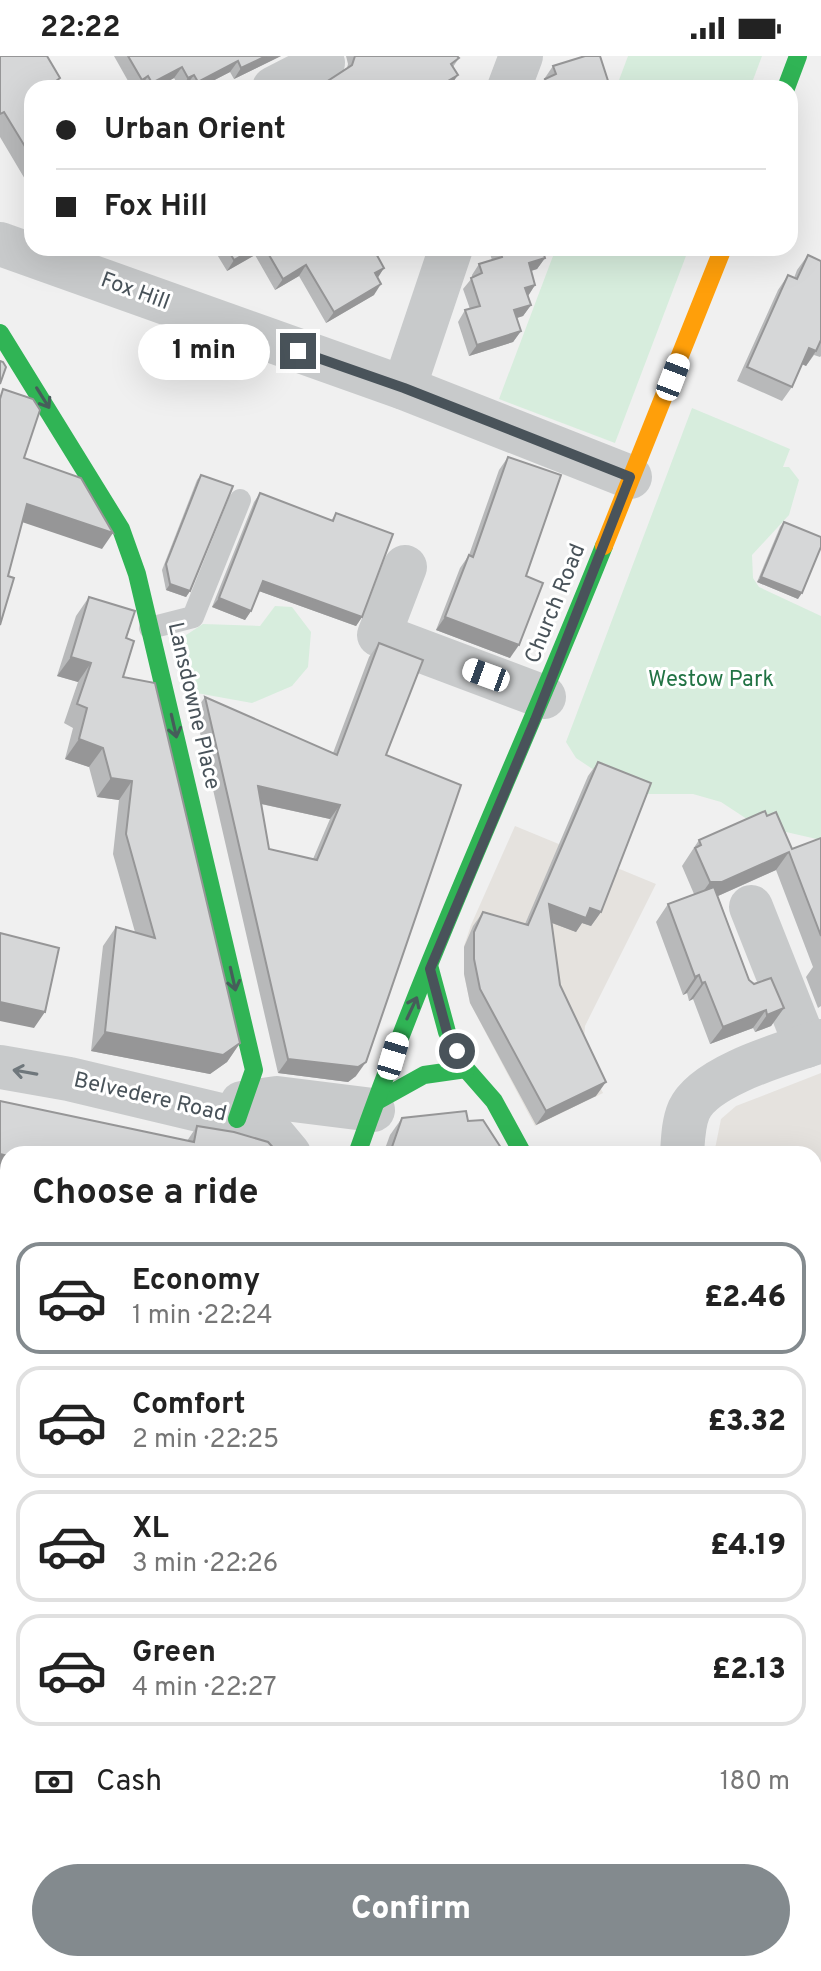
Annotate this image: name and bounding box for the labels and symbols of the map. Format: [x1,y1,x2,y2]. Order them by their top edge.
street label: Fox Hill [97,267,173,317]
callout: 1 min [138,323,270,379]
route end [280,333,316,369]
car [653,350,693,404]
one-way arrow [35,387,51,409]
street label: Church Road [520,540,592,668]
street label: Lansdowne Place [161,620,225,792]
car [459,656,513,694]
park label: Westow Park [648,667,774,694]
one-way arrow [167,712,182,738]
one-way arrow [226,966,241,991]
one-way arrow [405,996,420,1020]
car [375,1030,411,1082]
route start [439,1033,475,1069]
one-way arrow [12,1063,38,1078]
street label: Belvedere Road [71,1067,229,1129]

